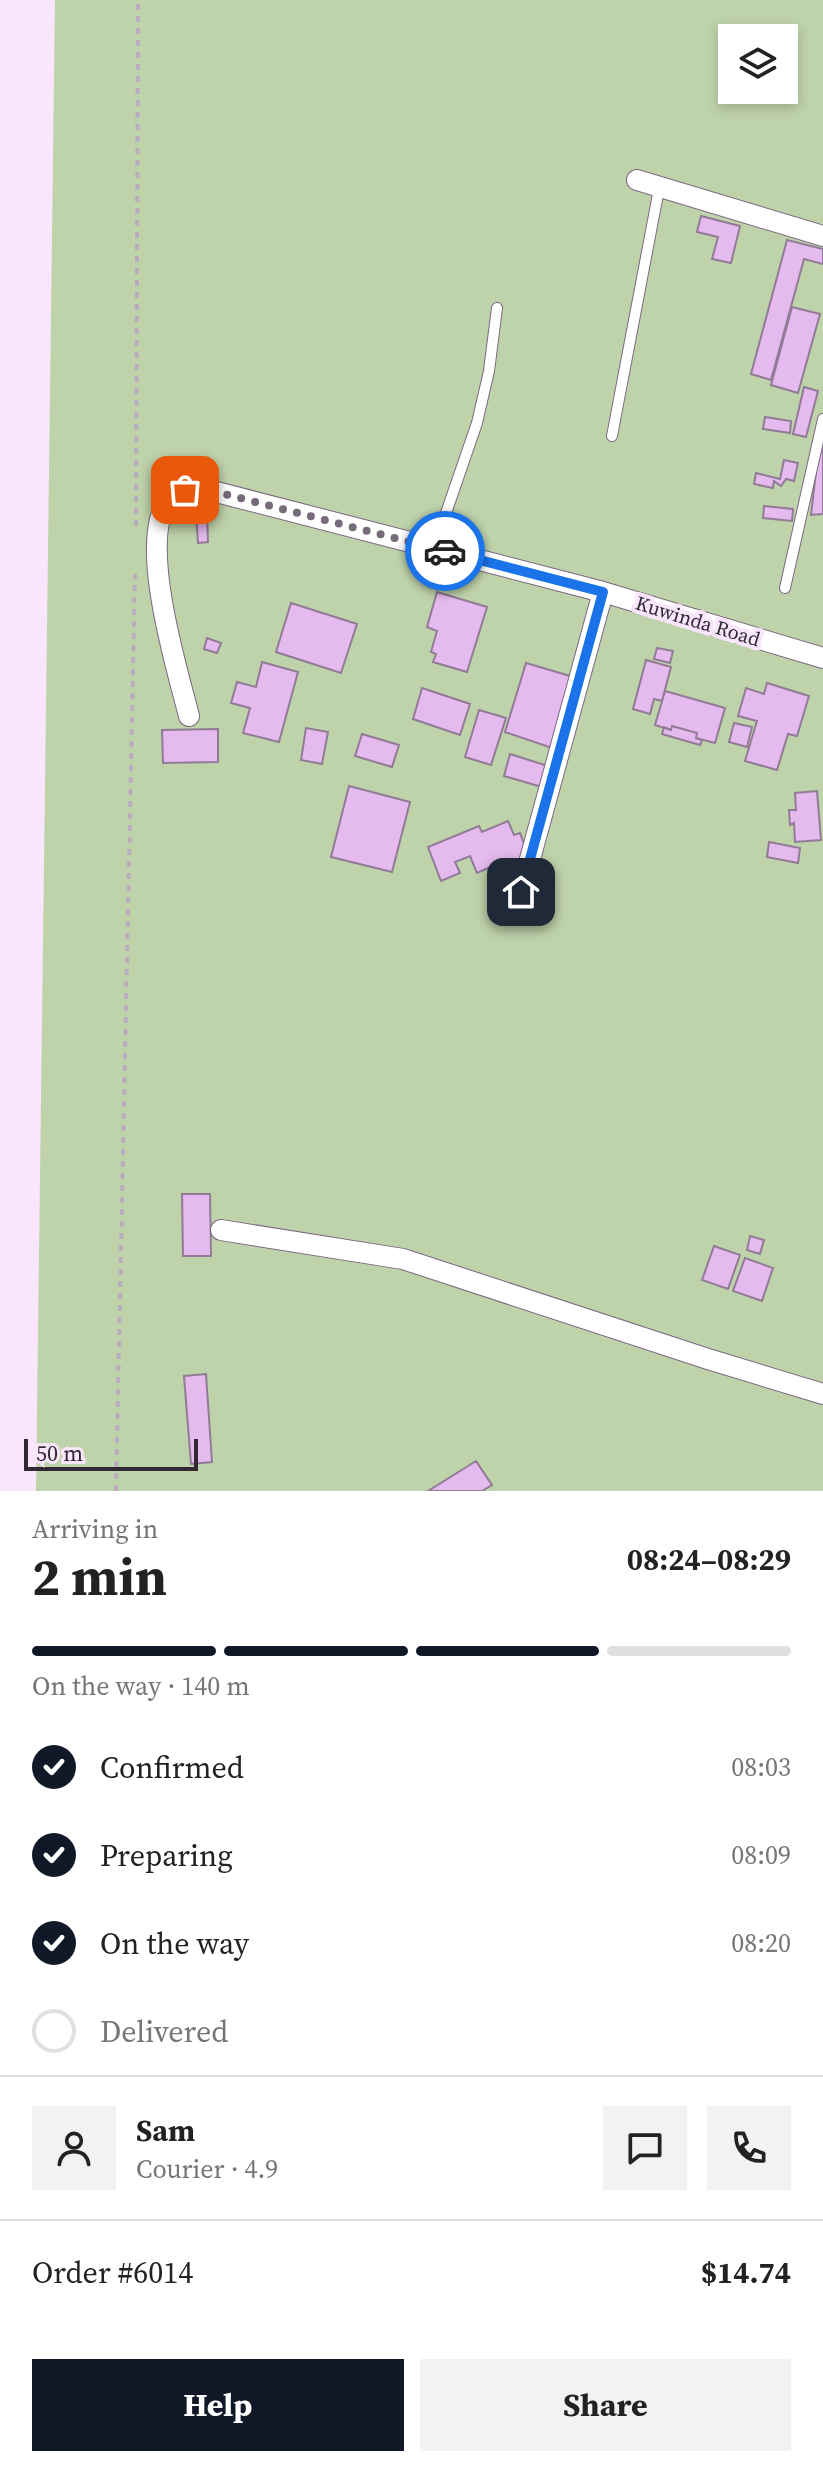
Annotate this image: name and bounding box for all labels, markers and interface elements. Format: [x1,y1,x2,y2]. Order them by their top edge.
map controls [718,24,798,104]
button: layers [718,24,798,104]
pin [151,456,219,524]
icon: bag [163,468,207,512]
courier [405,511,485,591]
icon: car [423,529,467,573]
street label: Kuwinda Road [632,589,764,653]
pin [487,858,555,926]
icon: home [499,870,543,914]
scale bar [24,1435,198,1471]
text: 50 m [36,1438,83,1468]
text: Arriving in [32,1511,158,1547]
text: 08:24–08:29 [627,1539,791,1580]
text: 2 min [32,1541,167,1612]
text: On the way · 140 m [32,1668,250,1704]
icon: check [32,1745,76,1789]
text: Confirmed [100,1747,244,1788]
text: 08:03 [731,1749,791,1785]
icon: check [32,1833,76,1877]
text: Preparing [100,1835,233,1876]
text: 08:09 [731,1837,791,1873]
icon: check [32,1921,76,1965]
text: On the way [100,1923,249,1964]
text: 08:20 [731,1925,791,1961]
text: Delivered [100,2011,228,2052]
button: person [32,2106,116,2190]
button: chat [603,2106,687,2190]
button: phone [707,2106,791,2190]
text: Sam [136,2110,195,2151]
text: Courier · 4.9 [136,2151,278,2187]
text: Order #6014 [32,2252,193,2293]
text: $14.74 [701,2252,791,2293]
button: Help [32,2359,404,2451]
button: Share [420,2359,791,2451]

